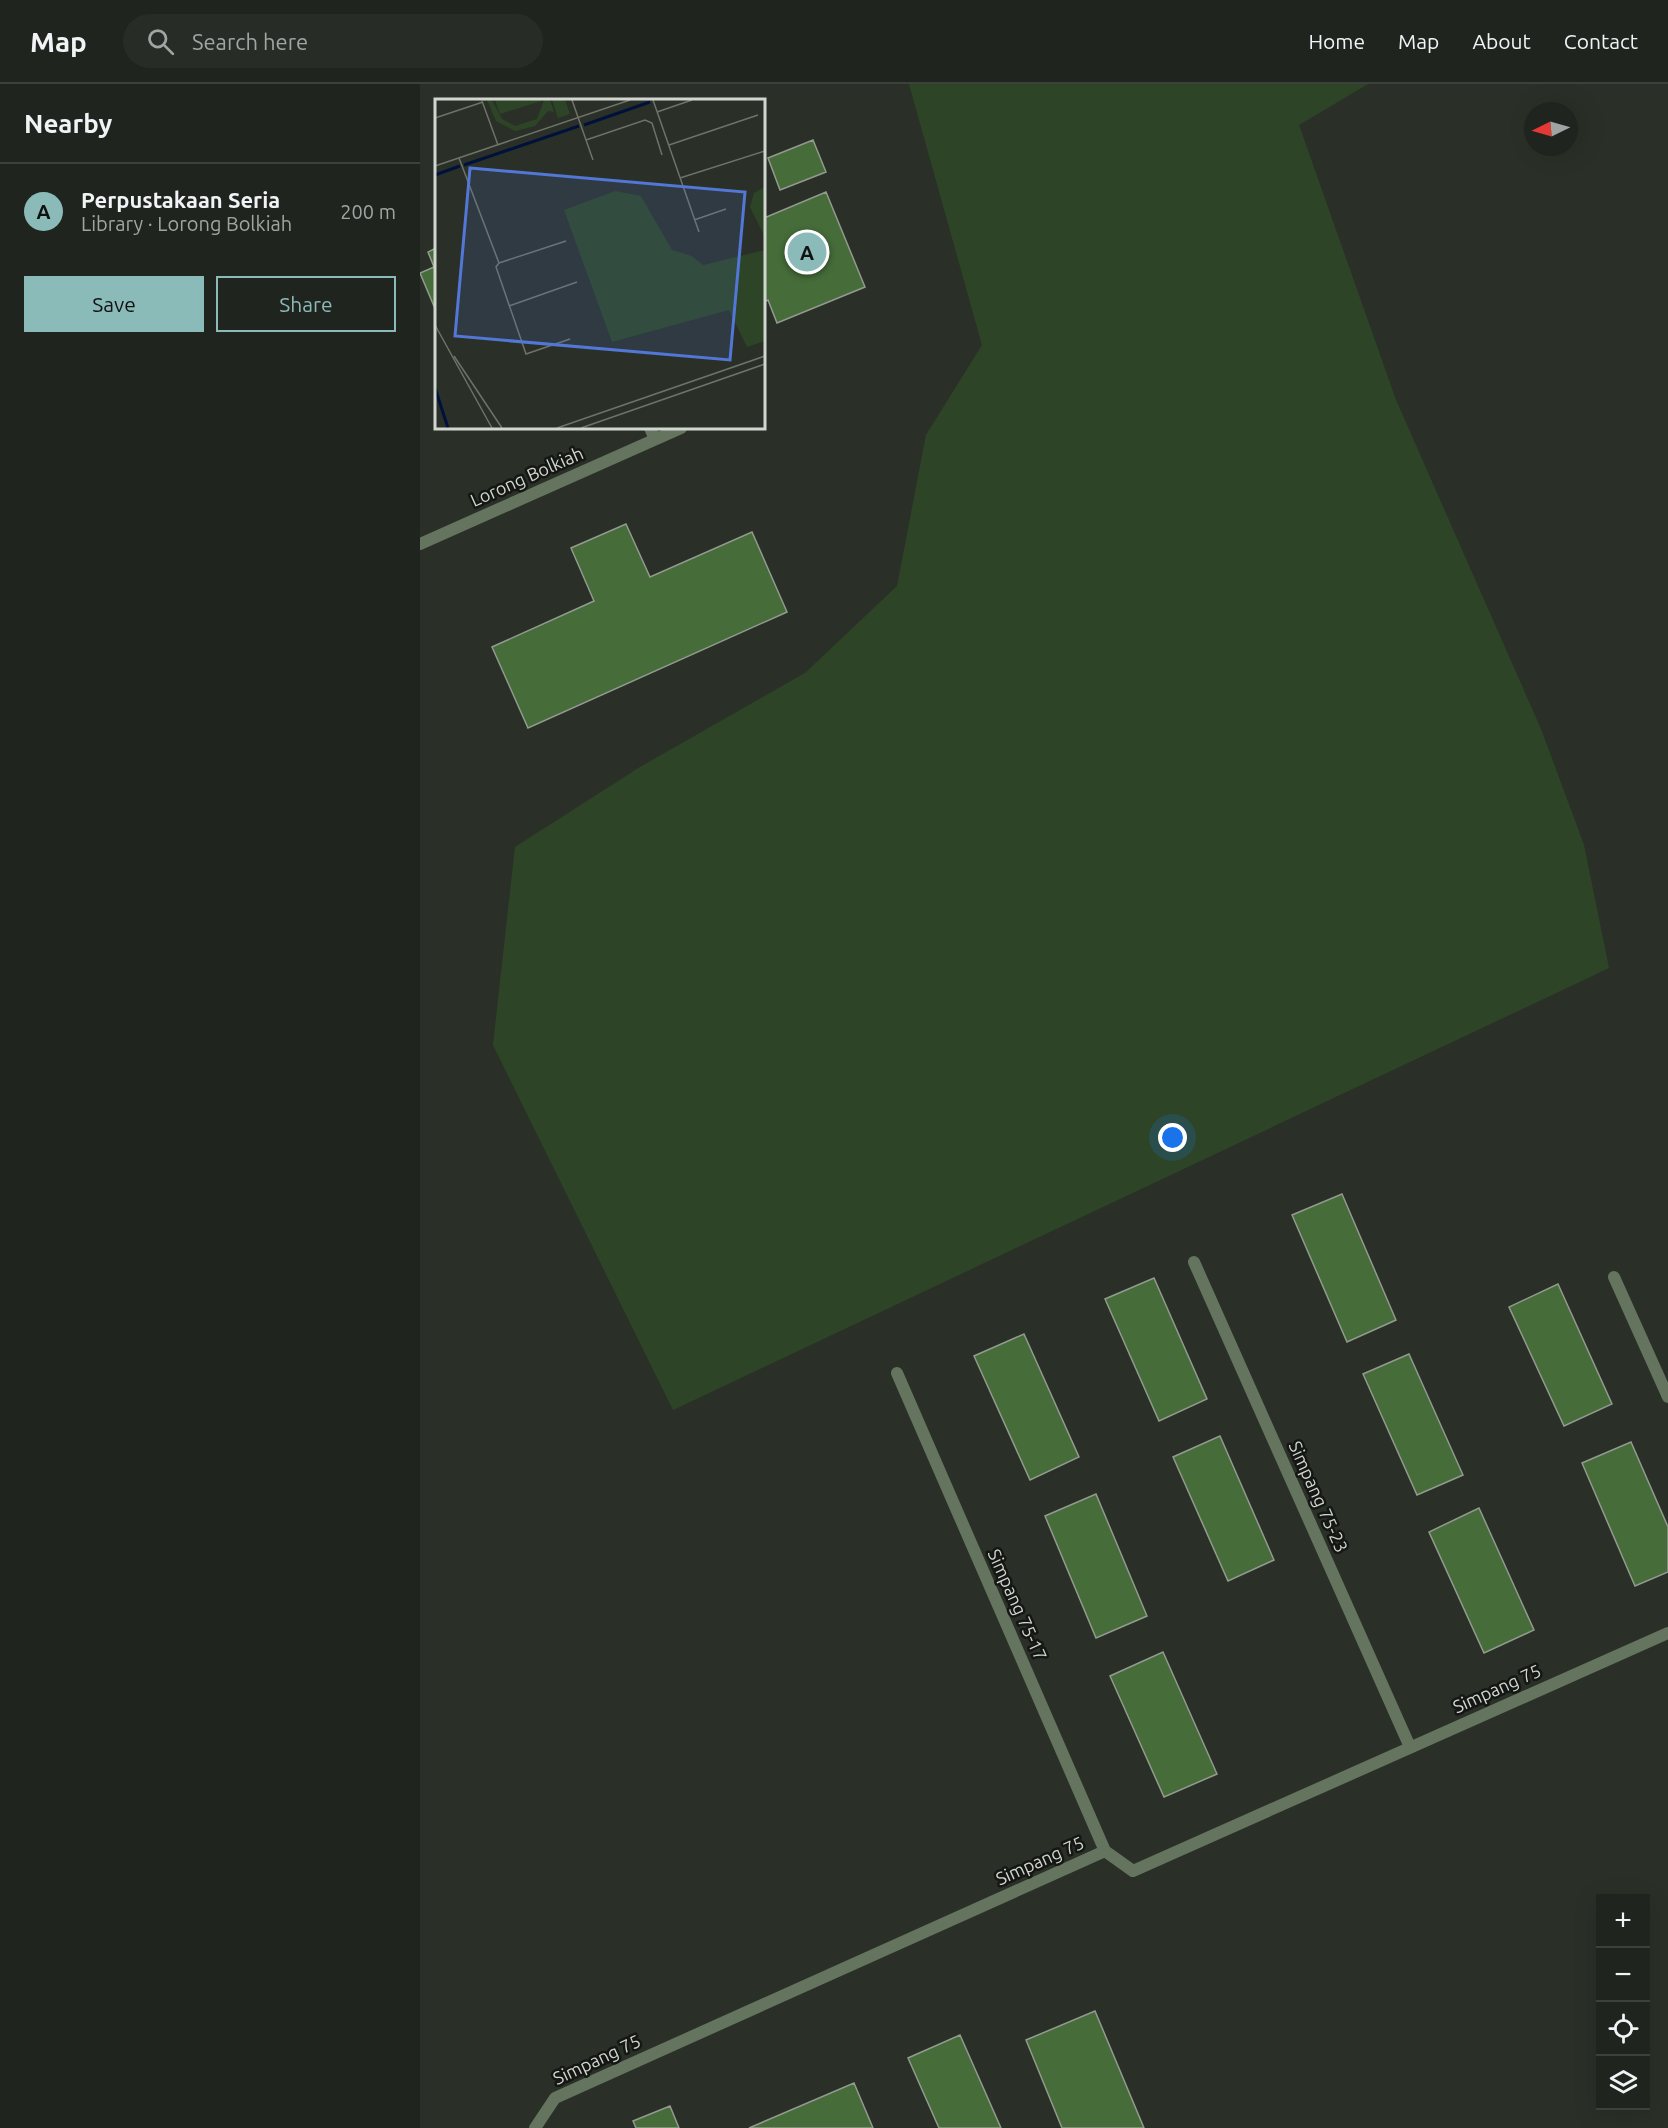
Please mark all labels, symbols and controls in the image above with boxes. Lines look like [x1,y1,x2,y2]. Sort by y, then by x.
search box [123,14,543,68]
icon: search [144,25,177,58]
text: Map [30,26,87,57]
text: Search here [192,29,308,54]
text: Home [1308,29,1365,53]
text: Map [1398,29,1439,53]
text: About [1472,29,1531,53]
text: Contact [1564,29,1638,53]
inset map [435,99,765,429]
north arrow [1524,102,1578,156]
text: Nearby [24,109,112,138]
text: Perpustakaan Seria [81,187,280,212]
text: A [36,200,51,223]
text: 200 m [340,200,396,223]
text: Library · Lorong Bolkiah [81,212,292,235]
pin: A [788,230,826,274]
button: Save [24,276,204,332]
button: Share [216,276,396,332]
street label: Lorong Bolkiah [467,442,586,510]
your location [1158,1123,1187,1152]
street label: Simpang 75-23 [1285,1438,1352,1555]
street label: Simpang 75-17 [984,1546,1051,1663]
street label: Simpang 75 [1450,1660,1544,1716]
street label: Simpang 75 [993,1832,1087,1888]
map controls [1596,1894,1650,2110]
button: + [1596,1894,1650,1948]
button: − [1596,1948,1650,2002]
button: locate [1596,2002,1650,2056]
street label: Simpang 75 [550,2030,643,2088]
button: layers [1596,2056,1650,2110]

